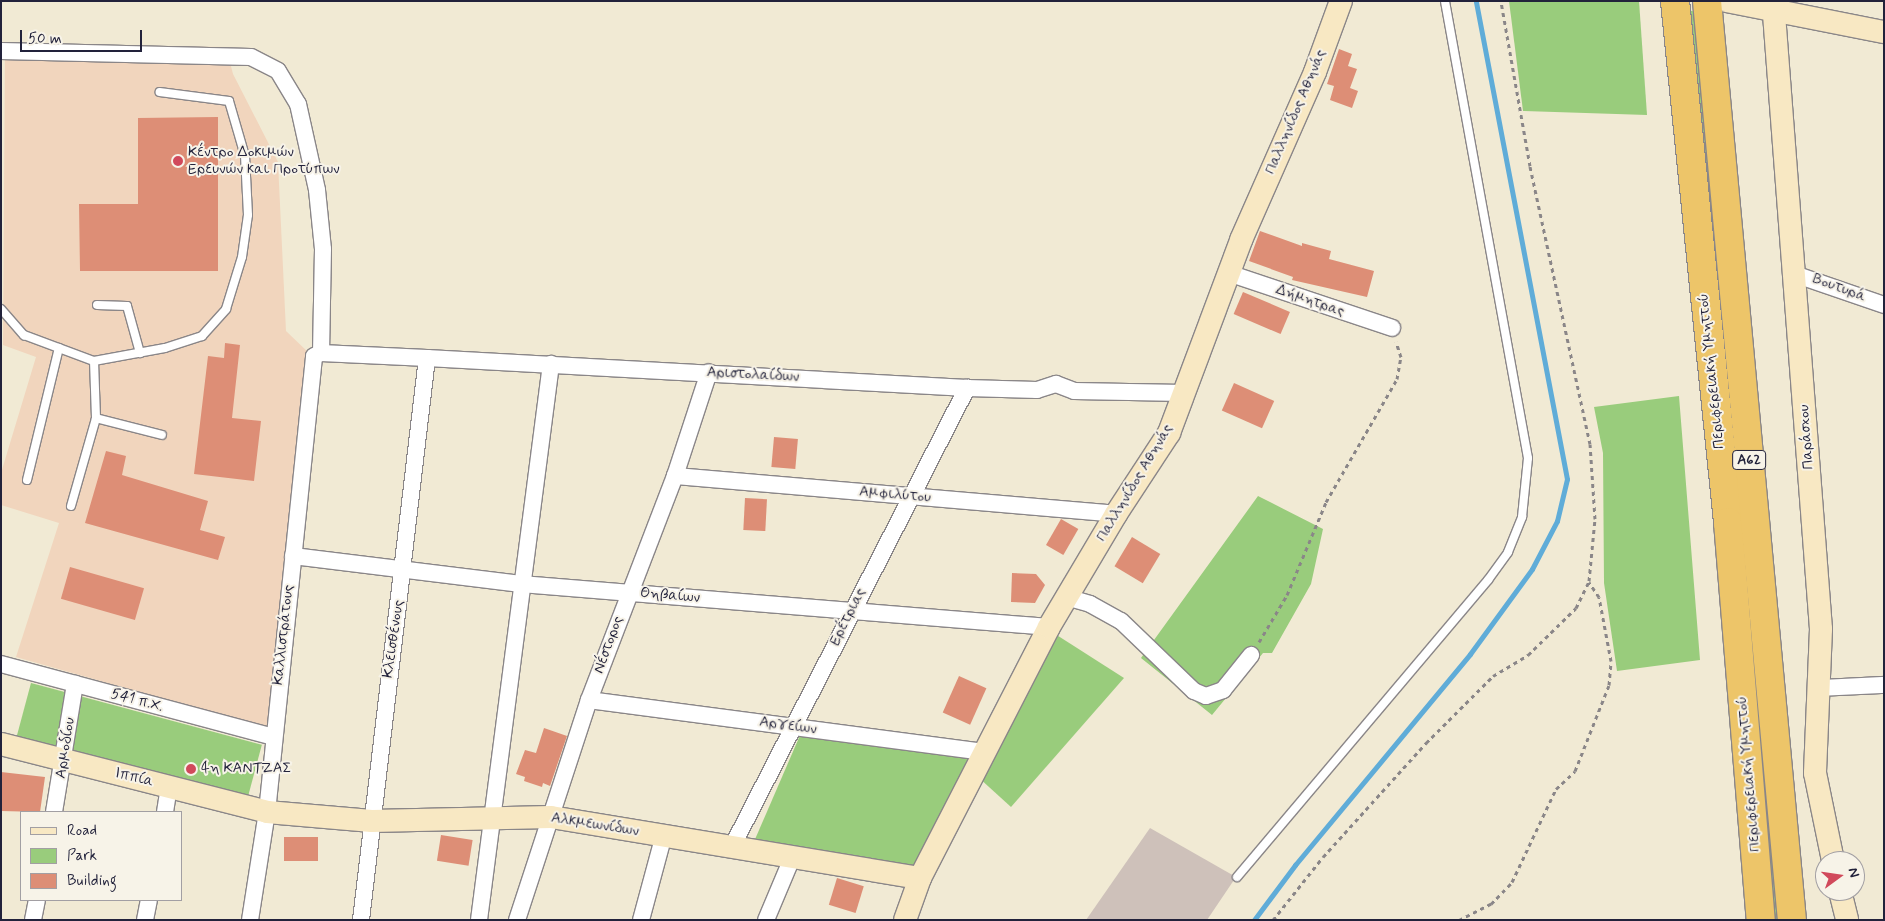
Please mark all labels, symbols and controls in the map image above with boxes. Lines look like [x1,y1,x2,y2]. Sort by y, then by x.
scale bar [22,20,145,52]
text: 50 m [28,29,62,49]
street label: Παλληνίδος Αθηνάς [1262,47,1330,177]
place label: Κέντρο Δοκιμών Ερευνών και Προτύπων [188,143,340,178]
marker: Κέντρο Δοκιμών Ερευνών και Προτύπων [172,155,184,167]
street label: Βουτυρά [1810,270,1868,306]
street label: Δήμητρας [1273,281,1347,321]
street label: Περιφερειακή Υμηττού [1695,292,1729,450]
street label: Αριστολαίδων [706,364,800,386]
street label: Παράσχου [1796,404,1818,470]
street label: Παλληνίδος Αθηνάς [1093,421,1177,545]
road number: Α62 [1732,448,1766,472]
street label: Αμφιλύτου [858,483,932,507]
street label: Καλλιστράτους [270,584,298,686]
street label: Θηβαίων [639,584,701,608]
street label: Ερέτριας [826,585,870,649]
street label: Κλεισθένους [380,599,408,679]
street label: Νέστορος [590,614,628,676]
street label: 541 π.Χ. [109,685,165,717]
street label: Περιφερειακή Υμηττού [1733,695,1765,853]
street label: Αργείων [758,713,818,739]
street label: Αρμοδίου [52,716,80,780]
place label: 4η ΚΑΝΤΖΑΣ [201,760,291,778]
marker: 4η ΚΑΝΤΖΑΣ [185,763,197,775]
street label: Ιππία [113,764,155,792]
street label: Αλκμεωνίδων [550,809,640,841]
legend [20,811,182,901]
text: Road [67,821,97,841]
text: Park [67,846,97,866]
north arrow [1815,851,1865,901]
text: N [1844,866,1863,879]
text: Building [67,871,117,891]

